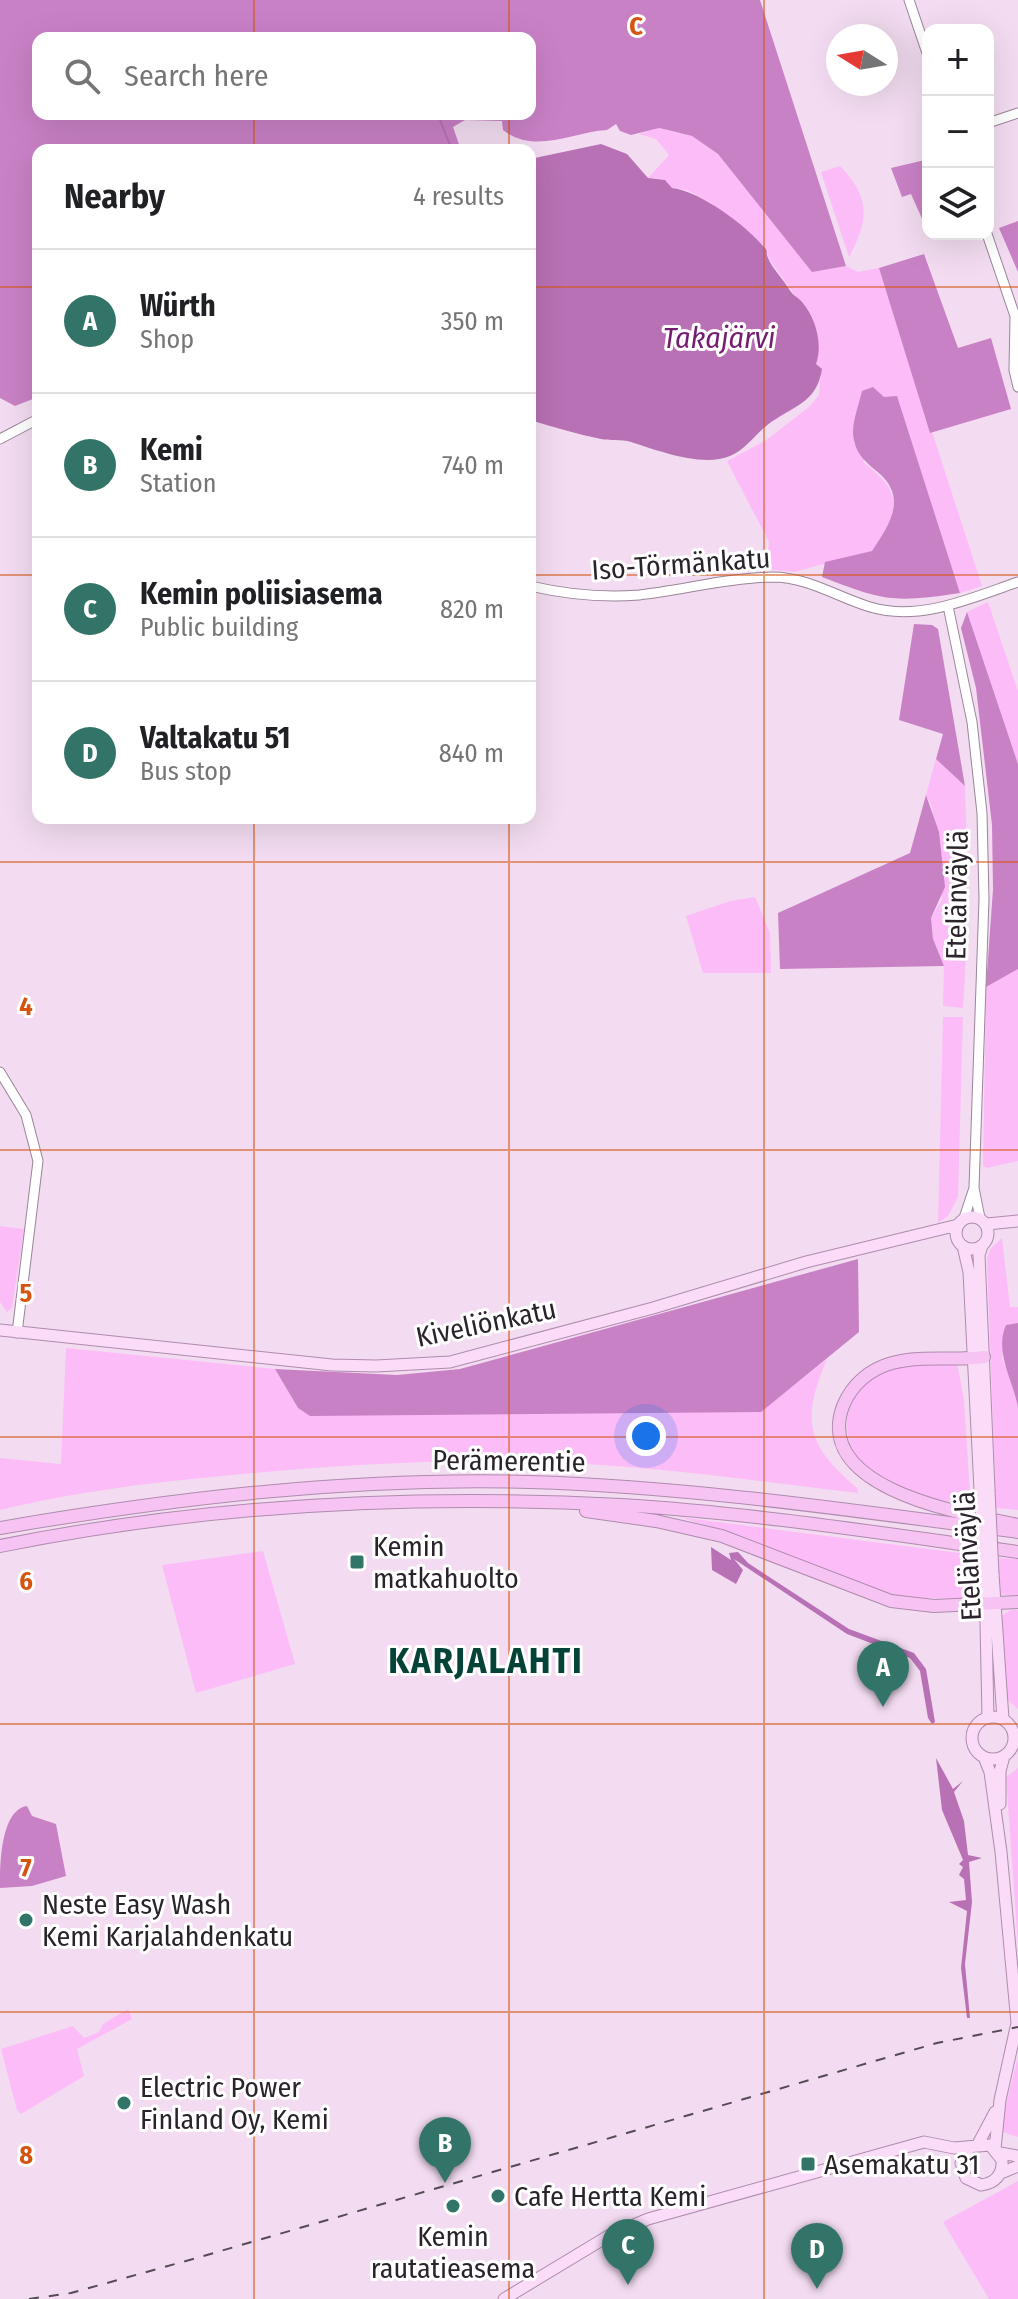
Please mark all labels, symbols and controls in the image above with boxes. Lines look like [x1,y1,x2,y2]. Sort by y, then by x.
text: C [629,11,643,42]
north arrow [826,24,898,96]
map controls [922,24,994,240]
button: + [922,24,994,96]
search box [32,32,536,120]
icon: search [60,54,104,98]
text: Search here [124,58,269,94]
button: − [922,96,994,168]
button: layers [922,168,994,240]
text: Nearby [64,176,165,217]
text: 4 results [413,181,504,212]
text: Würth [140,288,216,324]
text: A [83,306,97,337]
text: 350 m [441,306,504,337]
water label: Takajärvi [663,320,776,356]
text: Shop [140,324,194,355]
text: Kemi [140,432,203,468]
text: B [83,450,97,481]
text: 740 m [442,450,504,481]
text: Station [140,468,216,499]
street label: Iso-Törmänkatu [591,541,771,587]
text: Kemin poliisiasema [140,576,383,612]
text: C [83,594,97,625]
text: 820 m [440,594,504,625]
text: Public building [140,612,298,643]
text: Valtakatu 51 [140,720,290,756]
text: D [82,738,98,769]
text: 840 m [439,738,504,769]
text: Bus stop [140,756,232,787]
street label: Etelänväylä [939,830,975,960]
text: 4 [19,991,33,1022]
text: 5 [20,1278,33,1309]
street label: Kiveliönkatu [413,1292,559,1354]
your location [626,1416,666,1456]
street label: Perämerentie [432,1443,586,1479]
street label: Etelänväylä [948,1490,988,1622]
place label: Kemin matkahuolto [373,1530,519,1595]
marker: Kemin matkahuolto [348,1553,366,1571]
text: 6 [19,1566,33,1597]
district label: KARJALAHTI [388,1639,584,1683]
pin: A [857,1641,909,1707]
text: 7 [20,1853,32,1884]
place label: Neste Easy Wash Kemi Karjalahdenkatu [42,1888,293,1953]
marker: Neste Easy Wash Kemi Karjalahdenkatu [17,1911,35,1929]
place label: Electric Power Finland Oy, Kemi [140,2071,329,2136]
marker: Electric Power Finland Oy, Kemi [115,2094,133,2112]
pin: B [419,2117,471,2183]
text: 8 [19,2140,33,2171]
place label: Asemakatu 31 [824,2148,979,2181]
marker: Asemakatu 31 [799,2155,817,2173]
place label: Cafe Hertta Kemi [514,2180,706,2213]
marker: Cafe Hertta Kemi [489,2187,507,2205]
marker: Kemin rautatieasema [444,2197,462,2215]
pin: C [602,2219,654,2285]
place label: Kemin rautatieasema [371,2220,535,2285]
pin: D [791,2223,843,2289]

